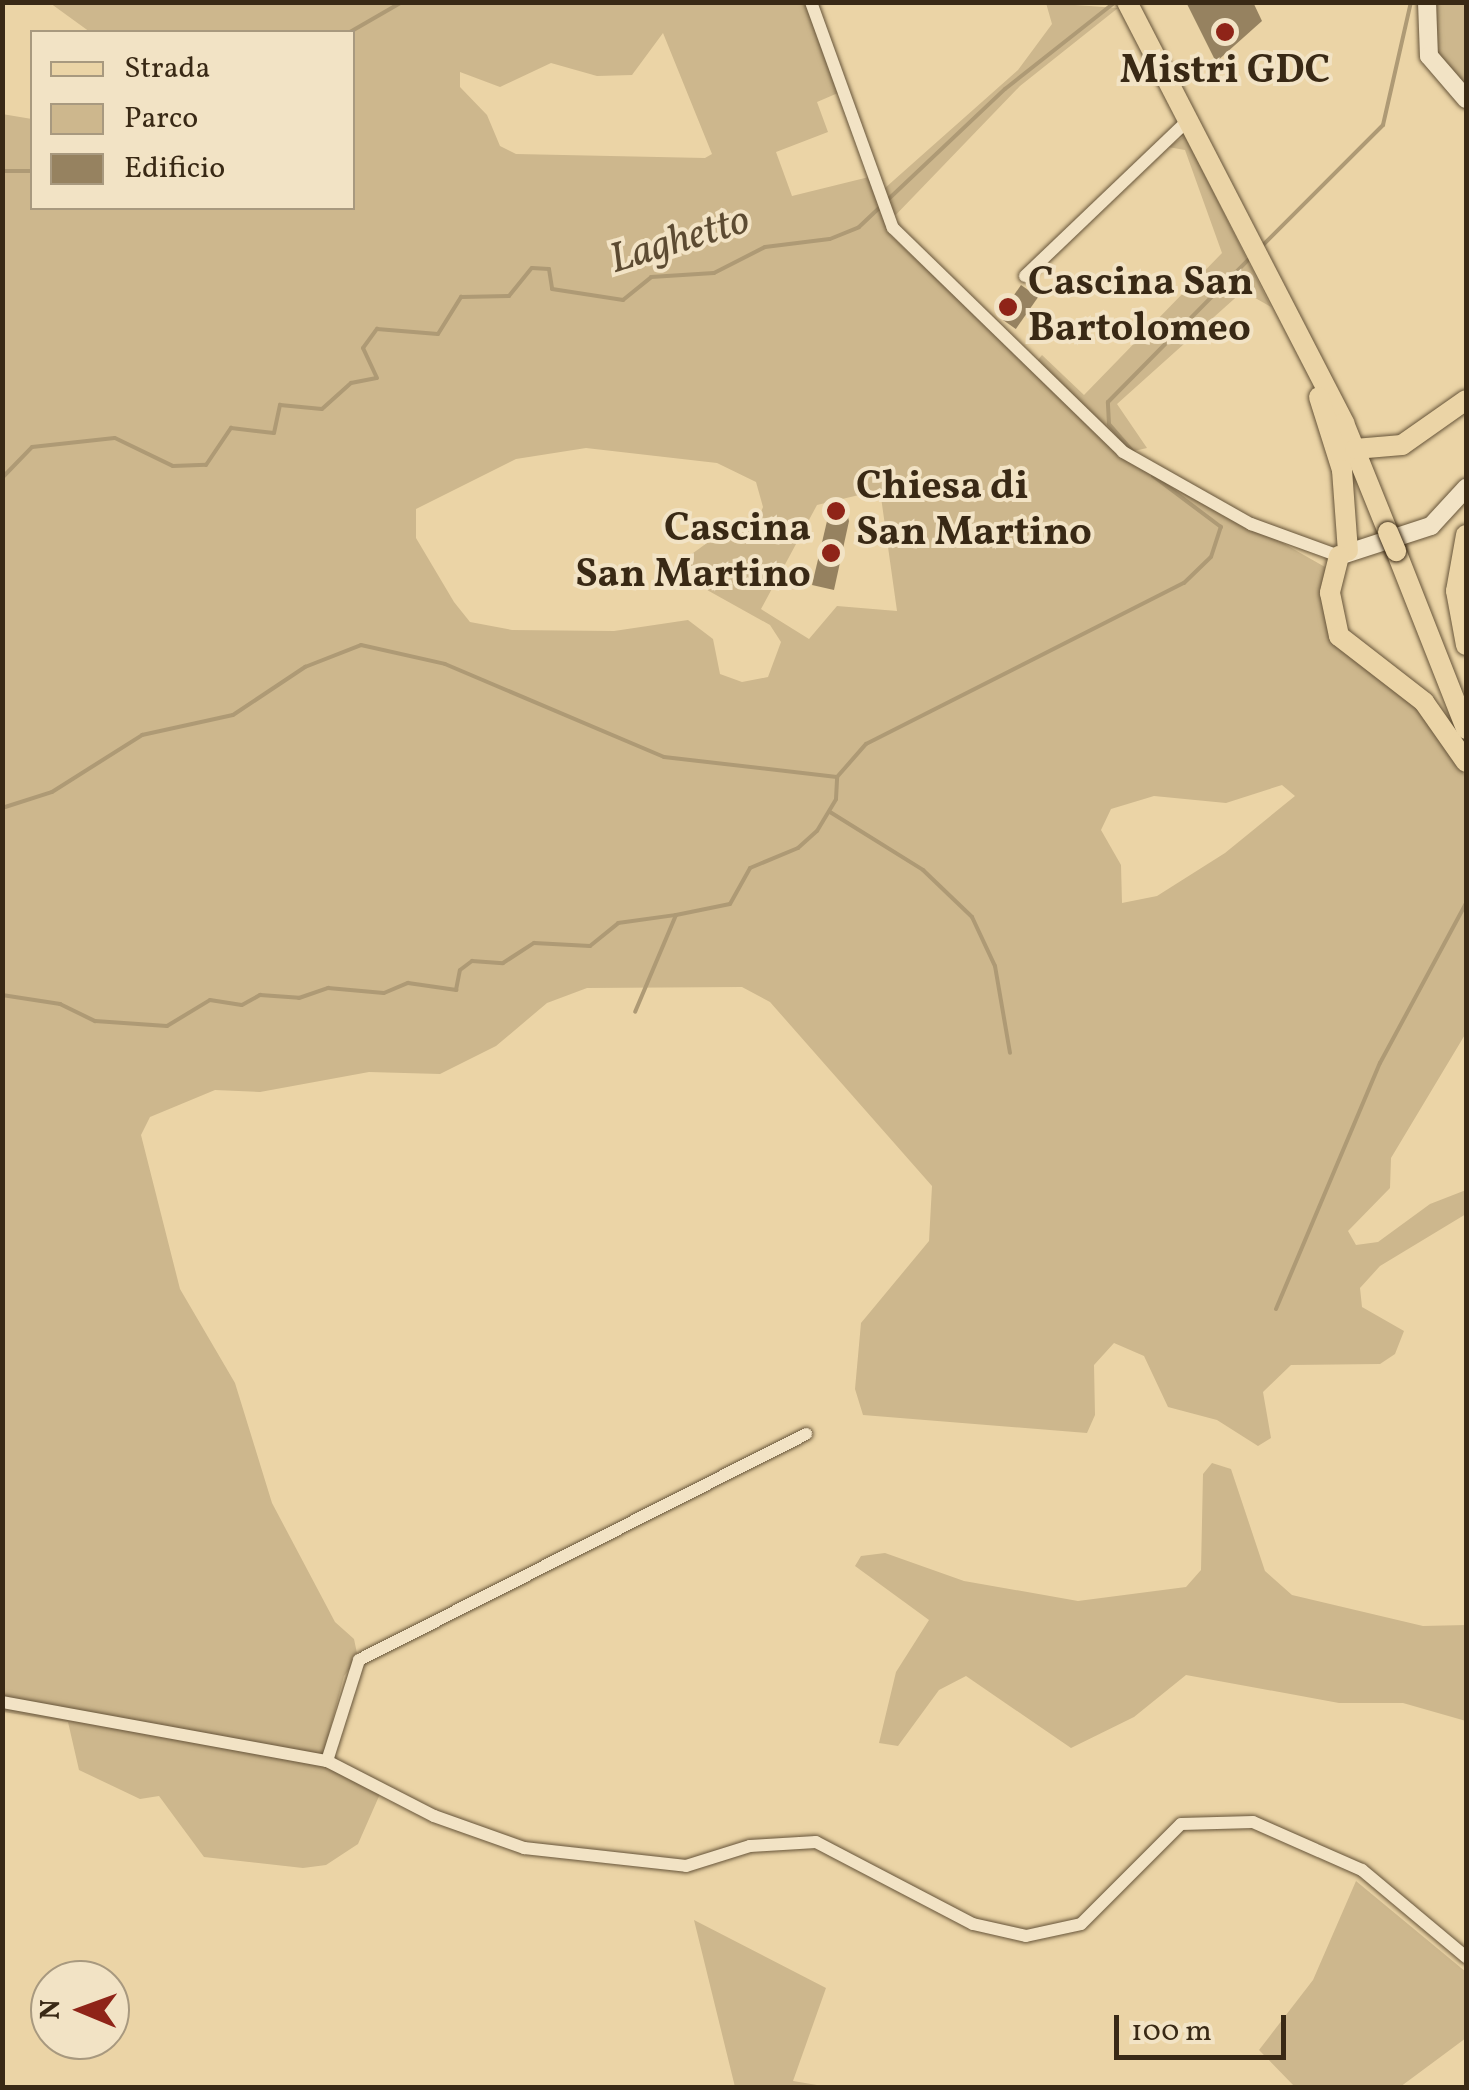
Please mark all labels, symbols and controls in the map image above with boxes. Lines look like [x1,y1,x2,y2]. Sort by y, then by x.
marker: Mistri GDC [1214,21,1236,43]
legend [30,30,355,210]
text: Strada [124,48,210,90]
place label: Mistri GDC [1120,48,1330,96]
text: Parco [124,98,198,140]
text: Edificio [124,148,225,190]
water label: Laghetto [604,197,756,287]
place label: Cascina San Bartolomeo [1028,260,1254,354]
marker: Cascina San Bartolomeo [997,296,1019,318]
place label: Chiesa di San Martino [856,464,1092,558]
marker: Chiesa di San Martino [825,500,847,522]
place label: Cascina San Martino [575,506,811,600]
marker: Cascina San Martino [820,542,842,564]
north arrow [30,1960,130,2060]
scale bar [1119,1995,1292,2057]
text: N [32,1999,71,2020]
text: 100 m [1131,2011,1212,2053]

